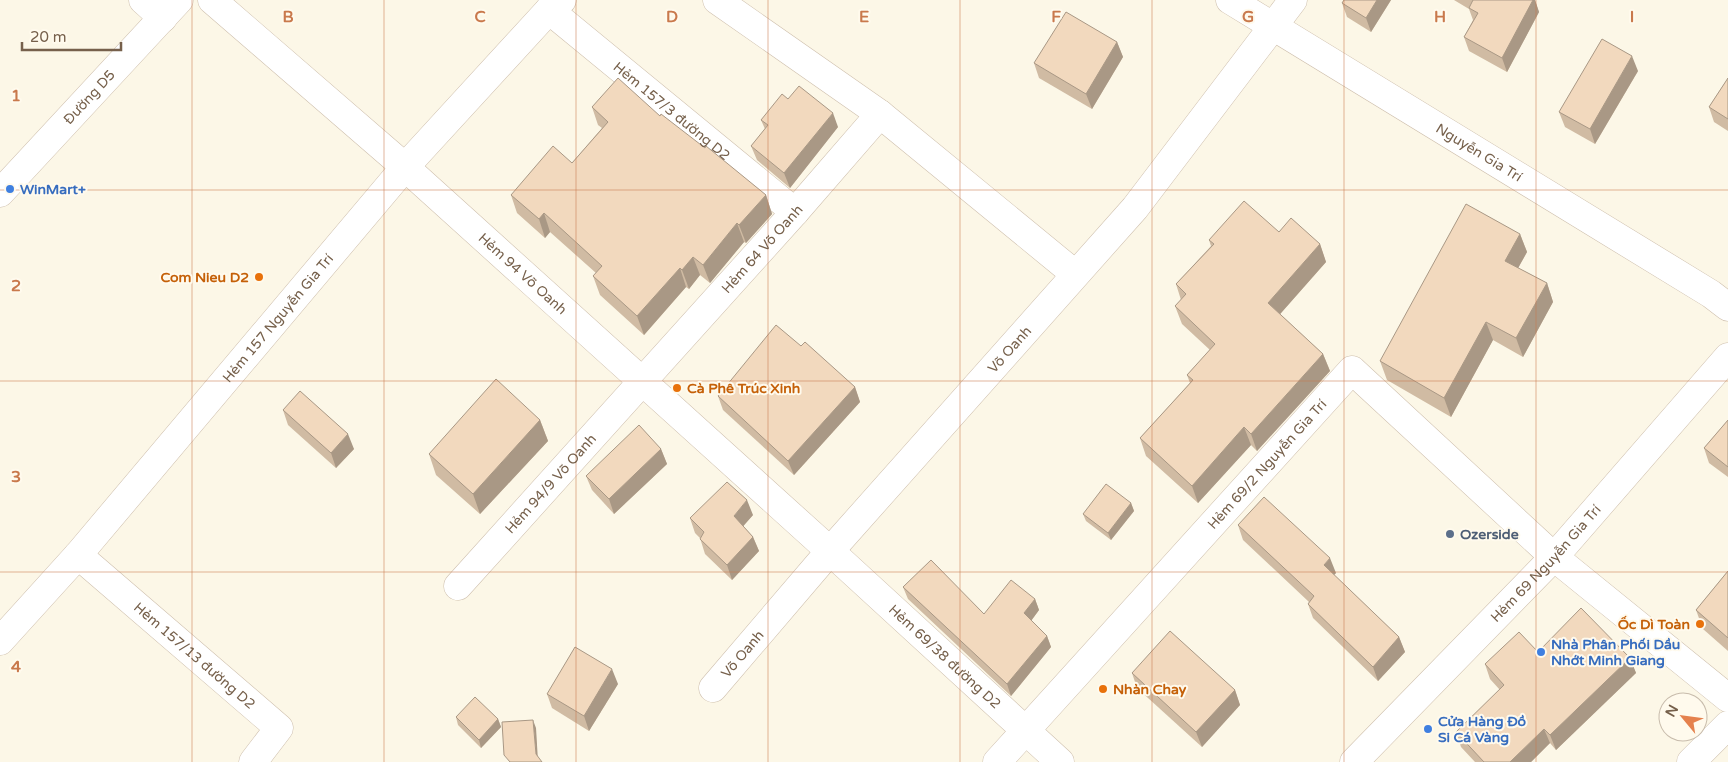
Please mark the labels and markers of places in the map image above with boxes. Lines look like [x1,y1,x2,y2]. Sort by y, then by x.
place label: WinMart+ [20,181,86,198]
marker: WinMart+ [4,183,16,195]
place label: Com Nieu D2 [161,269,249,286]
marker: Com Nieu D2 [253,271,265,283]
place label: Cà Phê Trúc Xinh [687,380,800,397]
marker: Cà Phê Trúc Xinh [671,382,683,394]
place label: Ozerside [1460,526,1519,543]
marker: Ozerside [1444,528,1456,540]
place label: Ốc Dì Toàn [1618,615,1690,633]
marker: Ốc Dì Toàn [1694,618,1706,630]
place label: Nhà Phân Phối Dầu Nhớt Minh Giang [1551,636,1680,669]
marker: Nhà Phân Phối Dầu Nhớt Minh Giang [1535,646,1547,658]
place label: Nhàn Chay [1113,681,1187,698]
marker: Nhàn Chay [1097,683,1109,695]
place label: Cửa Hàng Đồ Si Cá Vàng [1438,713,1527,746]
marker: Cửa Hàng Đồ Si Cá Vàng [1422,723,1434,735]

